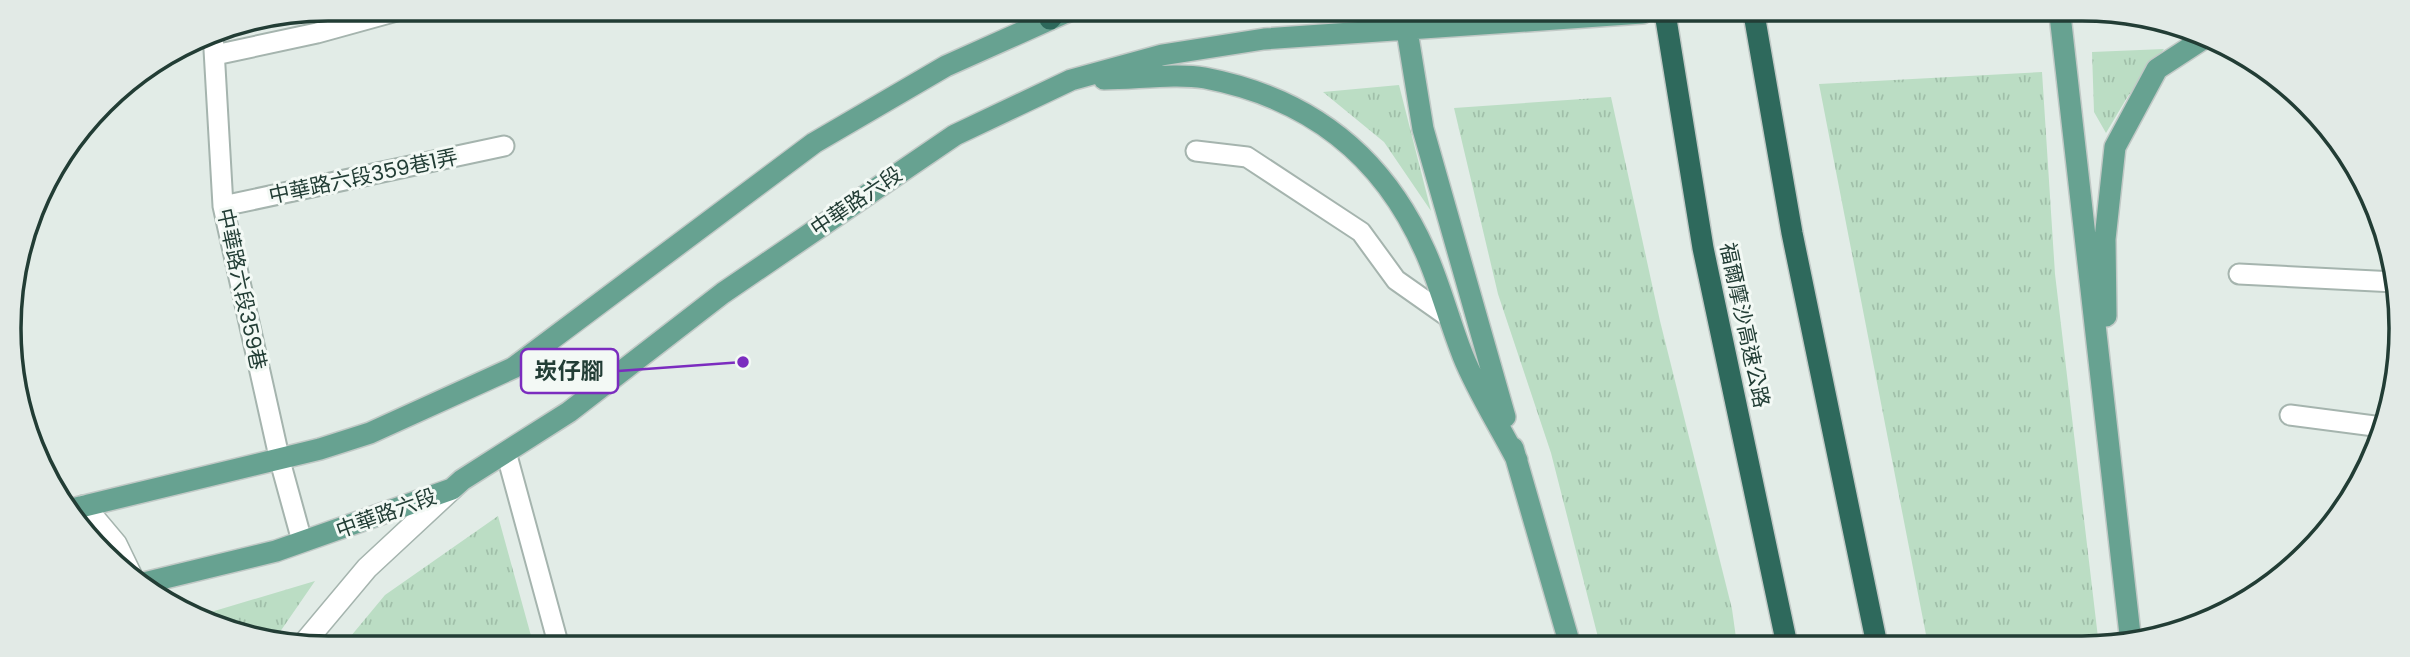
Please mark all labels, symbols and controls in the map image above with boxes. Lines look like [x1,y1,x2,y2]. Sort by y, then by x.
street label: 中華路六段359巷1弄 [266,142,460,210]
street label: 中華路六段 [804,160,908,242]
street label: 中華路六段359巷 [211,205,273,373]
street label: 福爾摩沙高速公路 [1713,240,1777,410]
callout: 崁仔腳 [521,349,618,393]
text: 崁仔腳 [535,355,604,387]
street label: 中華路六段 [332,481,440,545]

